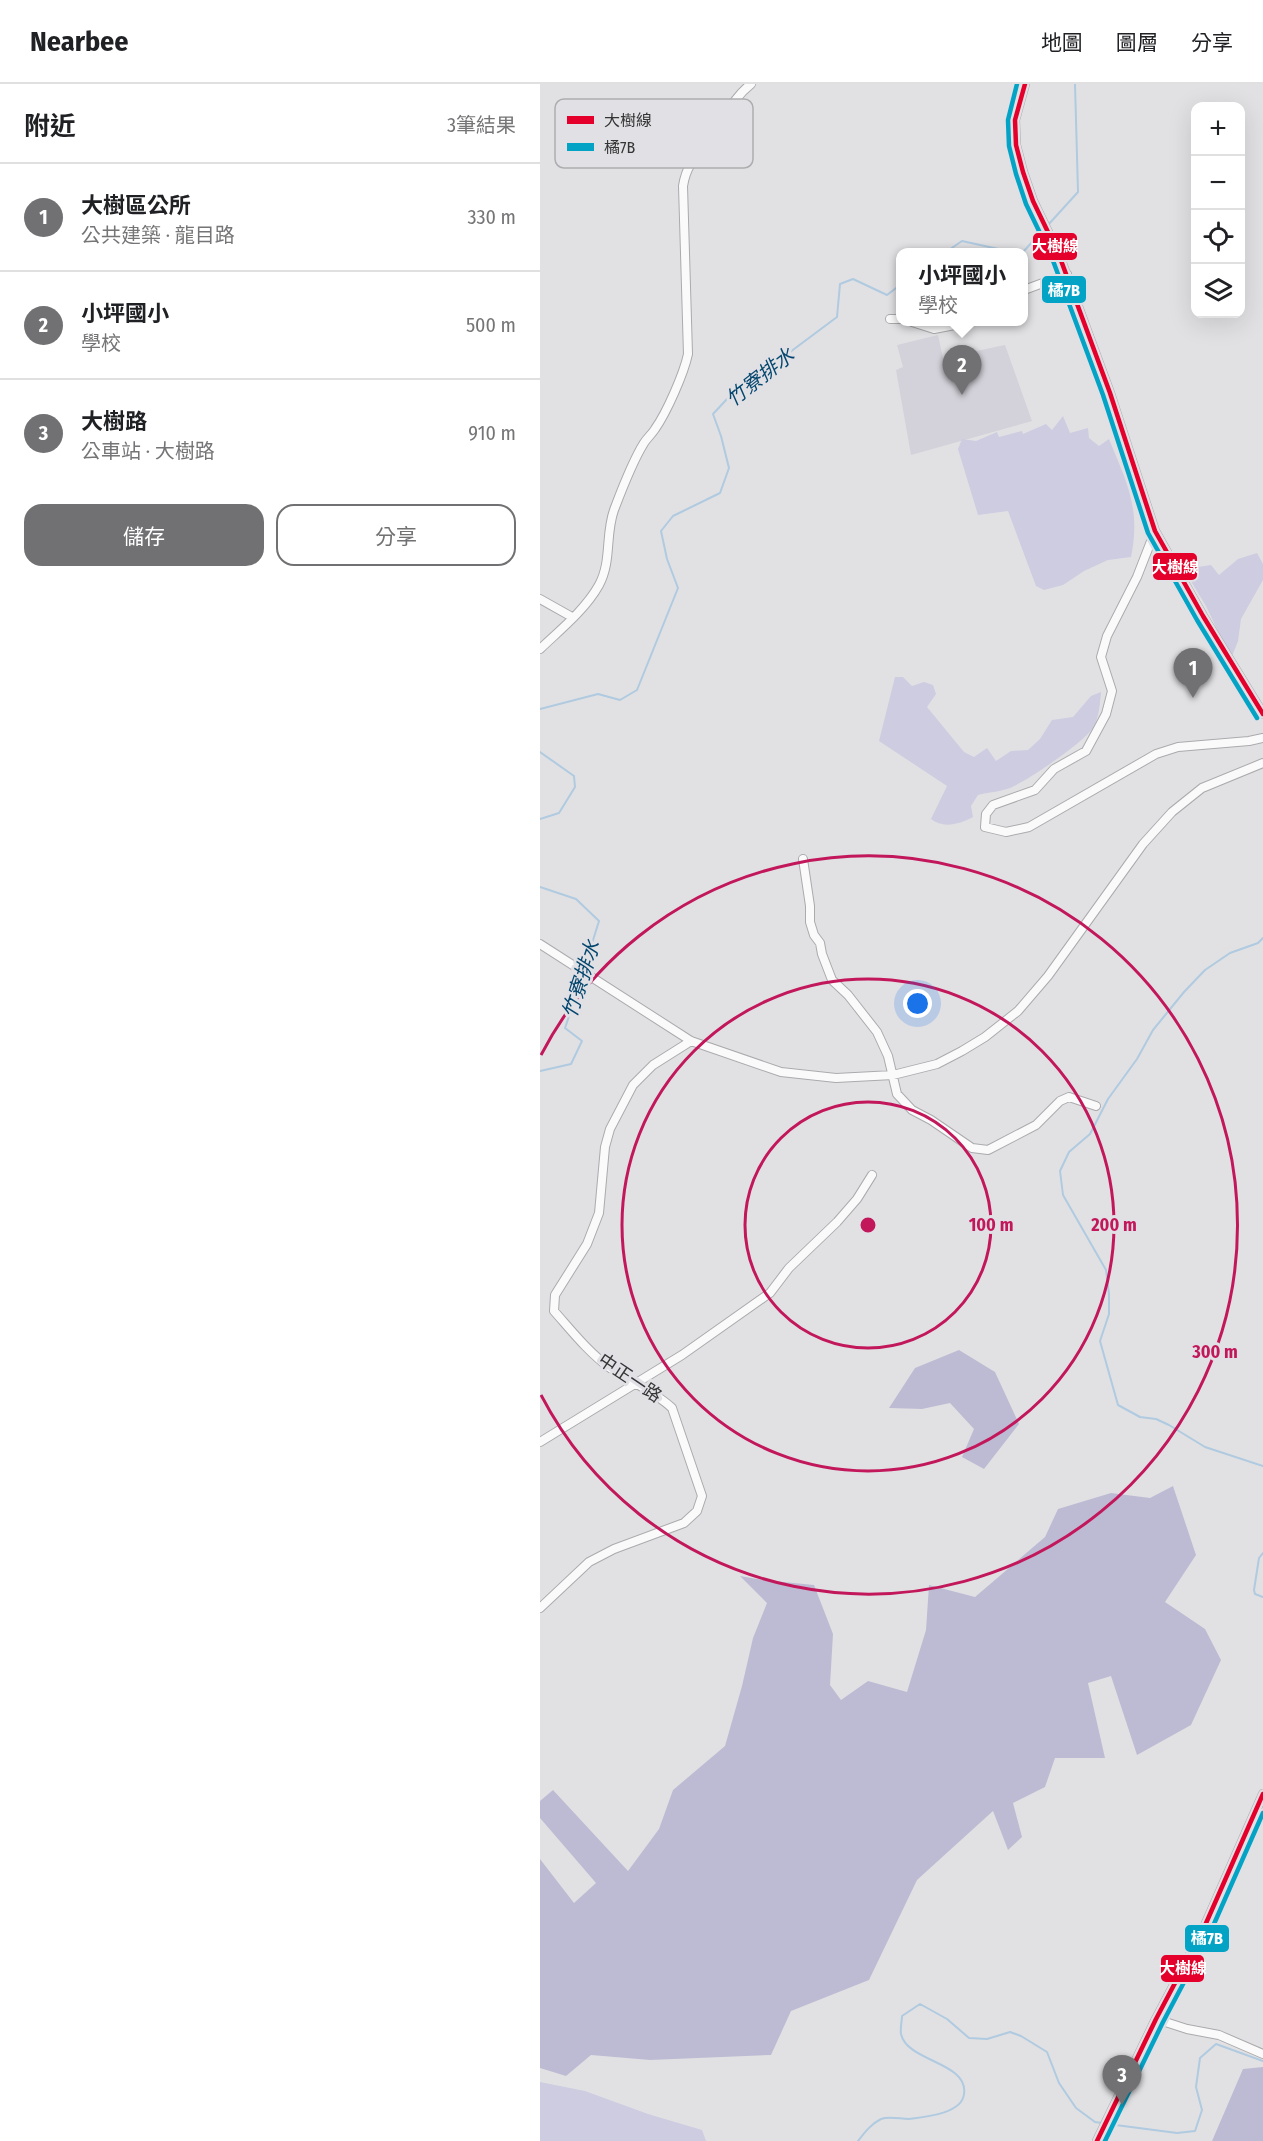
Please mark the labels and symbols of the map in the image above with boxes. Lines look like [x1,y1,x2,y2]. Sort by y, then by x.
legend [555,99,753,168]
text: 大樹線 [604,111,652,130]
text: 橘7B [604,138,635,157]
line badge: 大樹線 [1032,232,1078,261]
text: 大樹線 [1031,237,1079,256]
line badge: 橘7B [1041,275,1087,304]
text: 橘7B [1047,281,1080,300]
water label: 竹寮排水 [721,342,800,411]
pin: 2 [942,346,982,395]
line badge: 大樹線 [1152,552,1198,581]
text: 大樹線 [1151,558,1199,577]
pin: 1 [1174,648,1212,698]
water label: 竹寮排水 [557,936,605,1021]
your location [903,989,932,1018]
text: 100 m [969,1214,1013,1236]
text: 200 m [1090,1214,1137,1236]
centre of rings [858,1215,878,1235]
text: 300 m [1191,1341,1238,1363]
street label: 中正一路 [594,1349,666,1407]
line badge: 橘7B [1184,1924,1230,1953]
text: 橘7B [1190,1929,1223,1948]
line badge: 大樹線 [1160,1954,1205,1983]
text: 大樹線 [1159,1959,1207,1978]
pin: 3 [1102,2056,1142,2105]

